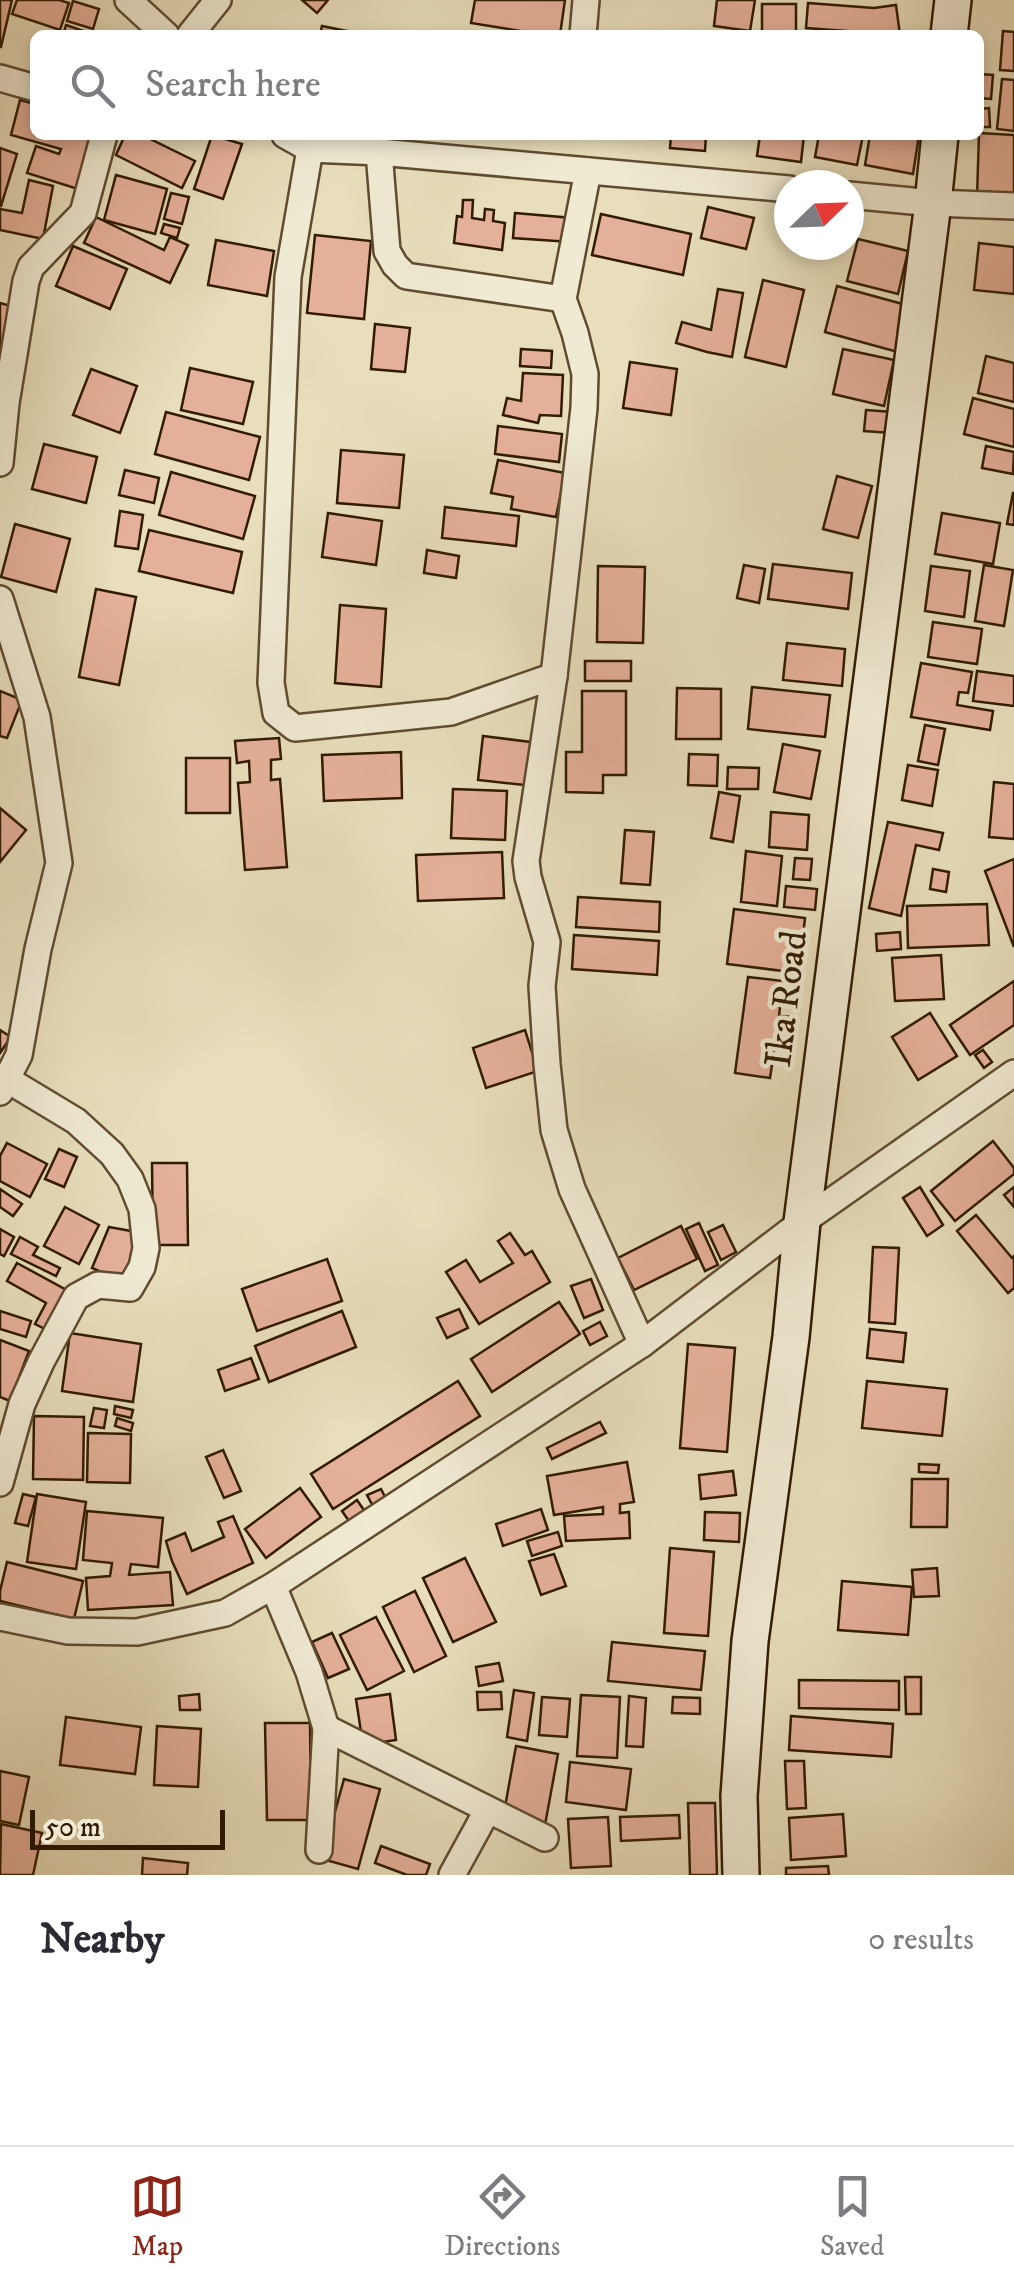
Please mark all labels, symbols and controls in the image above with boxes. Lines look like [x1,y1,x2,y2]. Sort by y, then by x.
search box [30,30,984,140]
icon: search [65,58,120,113]
text: Search here [145,61,321,109]
north arrow [774,170,864,260]
street label: Ika Road [755,928,819,1070]
scale bar [30,1805,225,1850]
text: 50 m [45,1810,101,1845]
text: Nearby [40,1914,164,1966]
text: 0 results [868,1920,974,1960]
tab: Map [130,2169,185,2264]
tab: Directions [444,2169,560,2264]
tab: Saved [820,2169,884,2264]

